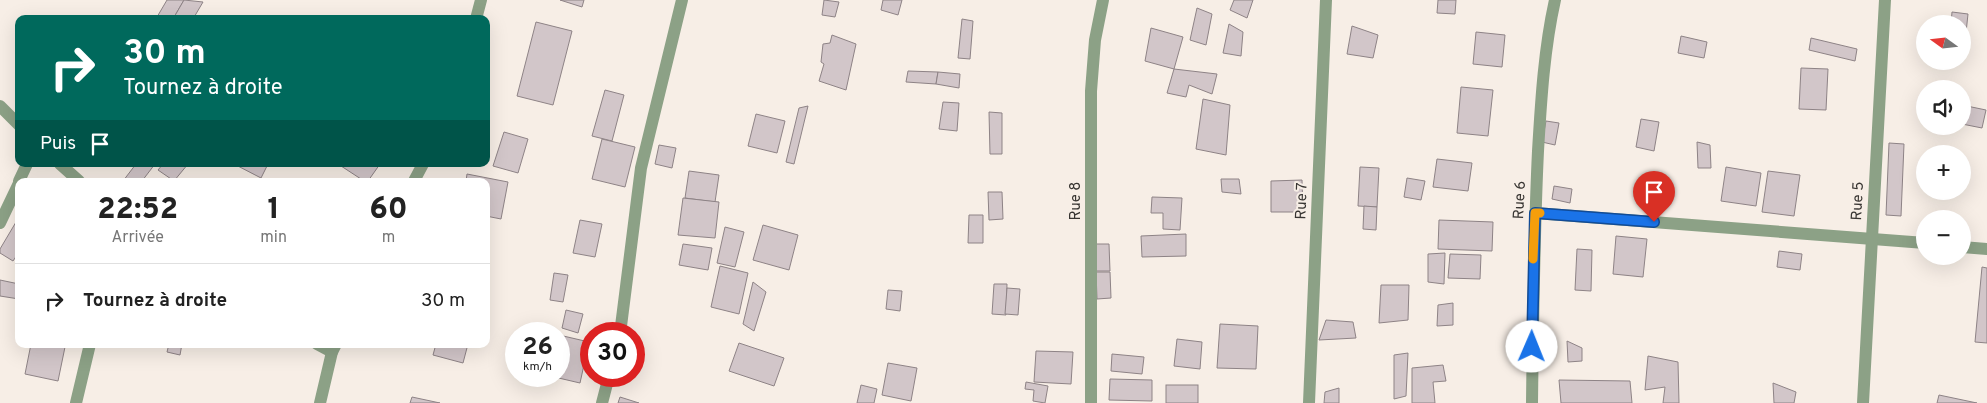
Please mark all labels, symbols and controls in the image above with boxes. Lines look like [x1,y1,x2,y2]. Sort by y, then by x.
north arrow [1916,15,1971,70]
map controls [1916,15,1971,265]
text: 30 m [123,32,206,76]
icon: right [40,35,105,100]
text: Tournez à droite [123,75,283,102]
button: sound [1916,80,1971,135]
icon: arrive [86,130,114,158]
text: Puis [40,132,76,156]
button: + [1916,145,1971,200]
pin [1633,171,1675,222]
icon: arrive [1640,178,1668,206]
street label: Rue 6 [1510,180,1531,220]
street label: Rue 5 [1848,181,1869,221]
street label: Rue 8 [1067,182,1086,220]
street label: Rue 7 [1292,182,1313,220]
text: 22:52 [97,192,178,229]
text: 1 [267,192,280,229]
text: 60 [369,192,408,229]
button: − [1916,210,1971,265]
text: Arrivée [111,228,164,248]
text: min [260,228,287,248]
text: m [382,228,395,248]
icon: right [40,287,68,315]
text: Tournez à droite [83,289,227,313]
text: 30 m [421,289,465,313]
position arrow [1505,320,1557,372]
speed limit sign: 30 [580,322,645,387]
text: 26 [522,332,553,364]
text: km/h [523,359,552,375]

